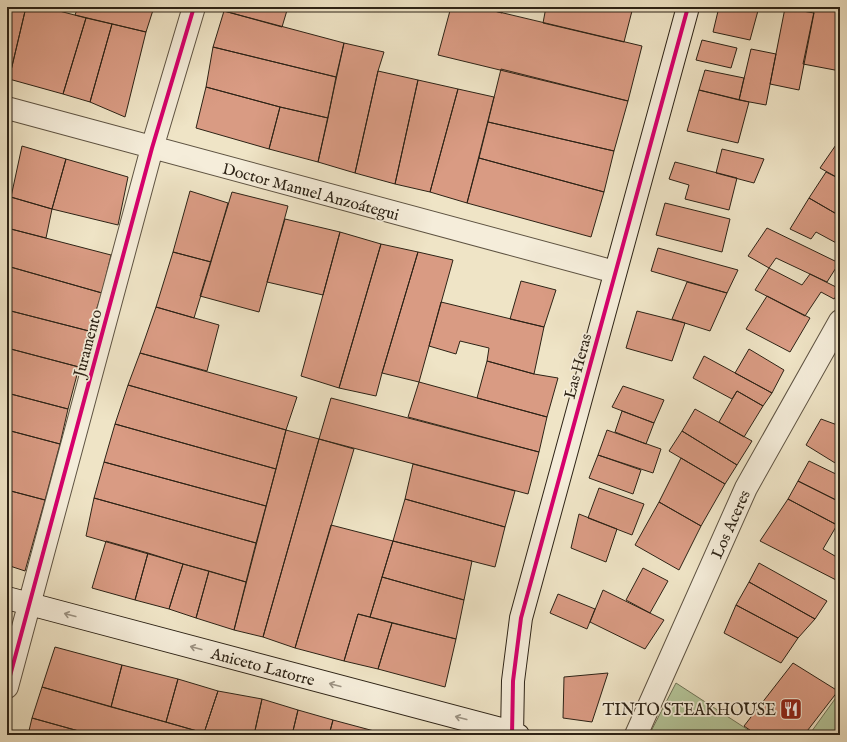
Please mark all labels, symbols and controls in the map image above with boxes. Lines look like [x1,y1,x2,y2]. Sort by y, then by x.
street label: Doctor Manuel Anzoátegui [220,160,401,226]
street label: Juramento [70,307,108,382]
street label: Las Heras [561,331,597,401]
street label: Los Aceres [708,487,756,562]
one-way arrow [64,611,77,618]
one-way arrow [190,644,203,651]
street label: Aniceto Latorre [207,644,317,691]
one-way arrow [329,681,342,688]
restaurant icon: TINTO STEAKHOUSE [778,696,804,722]
place label: TINTO STEAKHOUSE [603,701,776,721]
one-way arrow [455,714,468,722]

